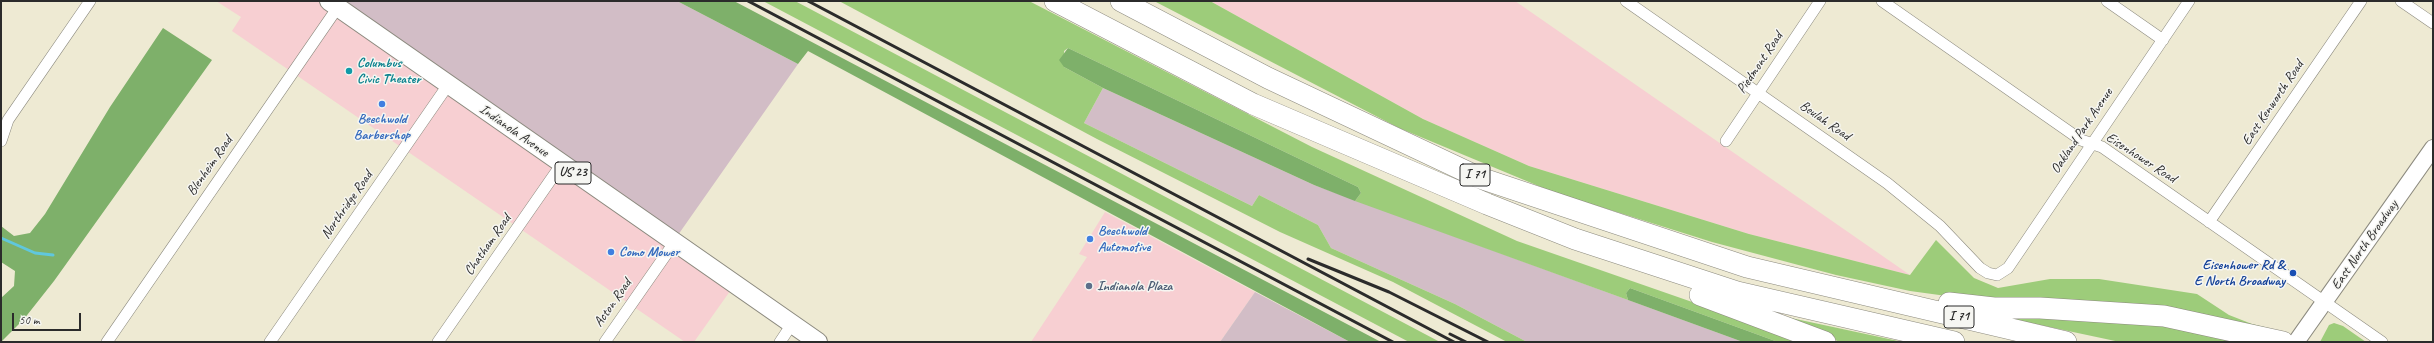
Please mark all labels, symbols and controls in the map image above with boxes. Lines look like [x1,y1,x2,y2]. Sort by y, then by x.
street label: Piedmont Road [1733,29,1787,97]
place label: Columbus Civic Theater [357,55,420,88]
street label: East Kenworth Road [2238,57,2308,149]
marker: Columbus Civic Theater [344,66,354,76]
street label: Oakland Park Avenue [2047,85,2117,177]
street label: Beulah Road [1796,97,1854,145]
marker: Beechwold Barbershop [377,99,387,109]
street label: Indianola Avenue [476,101,552,161]
place label: Beechwold Barbershop [354,111,410,144]
street label: Eisenhower Road [2103,129,2179,187]
street label: Blenheim Road [183,133,237,199]
road number: US 23 [555,162,591,184]
road number: I 71 [1460,164,1490,186]
street label: Northridge Road [318,168,376,242]
street label: East North Broadway [2328,197,2402,293]
street label: Chatham Road [461,211,515,279]
place label: Beechwold Automotive [1098,223,1150,256]
marker: Beechwold Automotive [1085,234,1095,244]
place label: Como Mower [619,244,679,260]
marker: Como Mower [606,247,616,257]
place label: Eisenhower Rd & E North Broadway [2194,257,2285,290]
marker: Eisenhower Rd & E North Broadway [2288,268,2298,278]
street label: Acton Road [590,276,636,330]
place label: Indianola Plaza [1097,278,1172,294]
marker: Indianola Plaza [1084,281,1094,291]
scale bar [14,305,83,331]
road number: I 71 [1944,306,1974,328]
text: 50 m [19,312,39,328]

